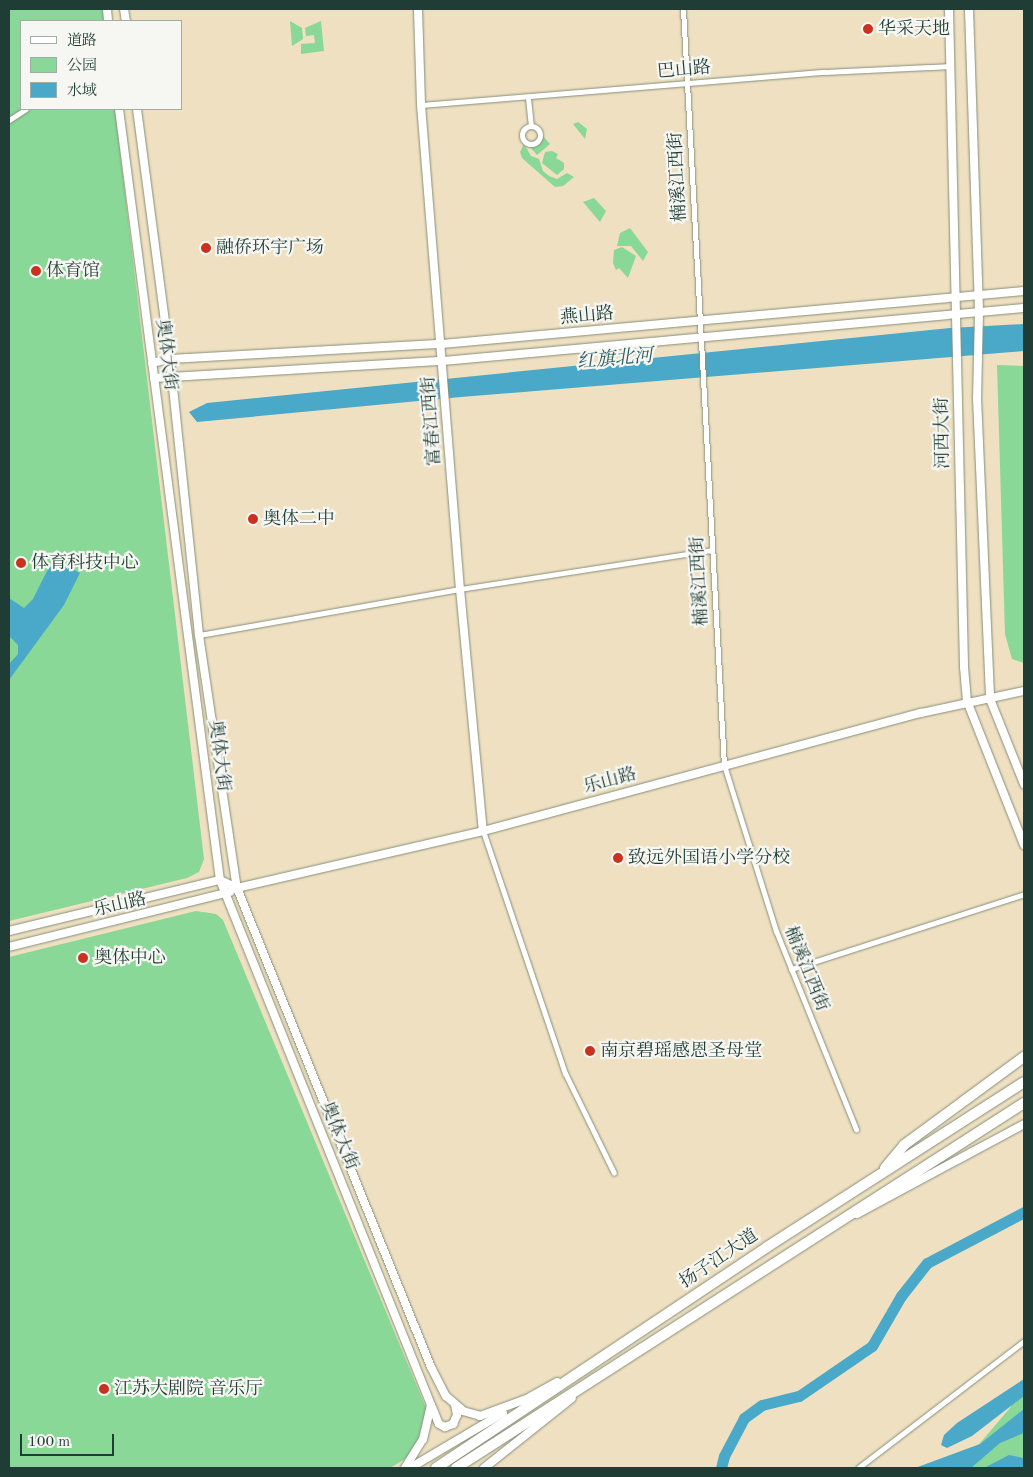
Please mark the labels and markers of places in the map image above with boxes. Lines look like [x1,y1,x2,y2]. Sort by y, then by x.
place label: 华采天地 [878,18,950,40]
marker: 华采天地 [862,23,874,35]
place label: 融侨环宇广场 [216,237,324,259]
marker: 融侨环宇广场 [200,242,212,254]
place label: 体育馆 [46,260,100,282]
marker: 体育馆 [30,265,42,277]
place label: 奥体二中 [263,508,335,530]
marker: 奥体二中 [247,513,259,525]
place label: 体育科技中心 [31,552,139,574]
marker: 体育科技中心 [15,557,27,569]
place label: 致远外国语小学分校 [628,847,790,869]
marker: 致远外国语小学分校 [612,852,624,864]
place label: 奥体中心 [94,947,166,969]
marker: 奥体中心 [76,951,90,965]
place label: 南京碧瑶感恩圣母堂 [600,1040,762,1062]
marker: 南京碧瑶感恩圣母堂 [584,1045,596,1057]
place label: 江苏大剧院 音乐厅 [114,1378,263,1400]
marker: 江苏大剧院 音乐厅 [98,1383,110,1395]

